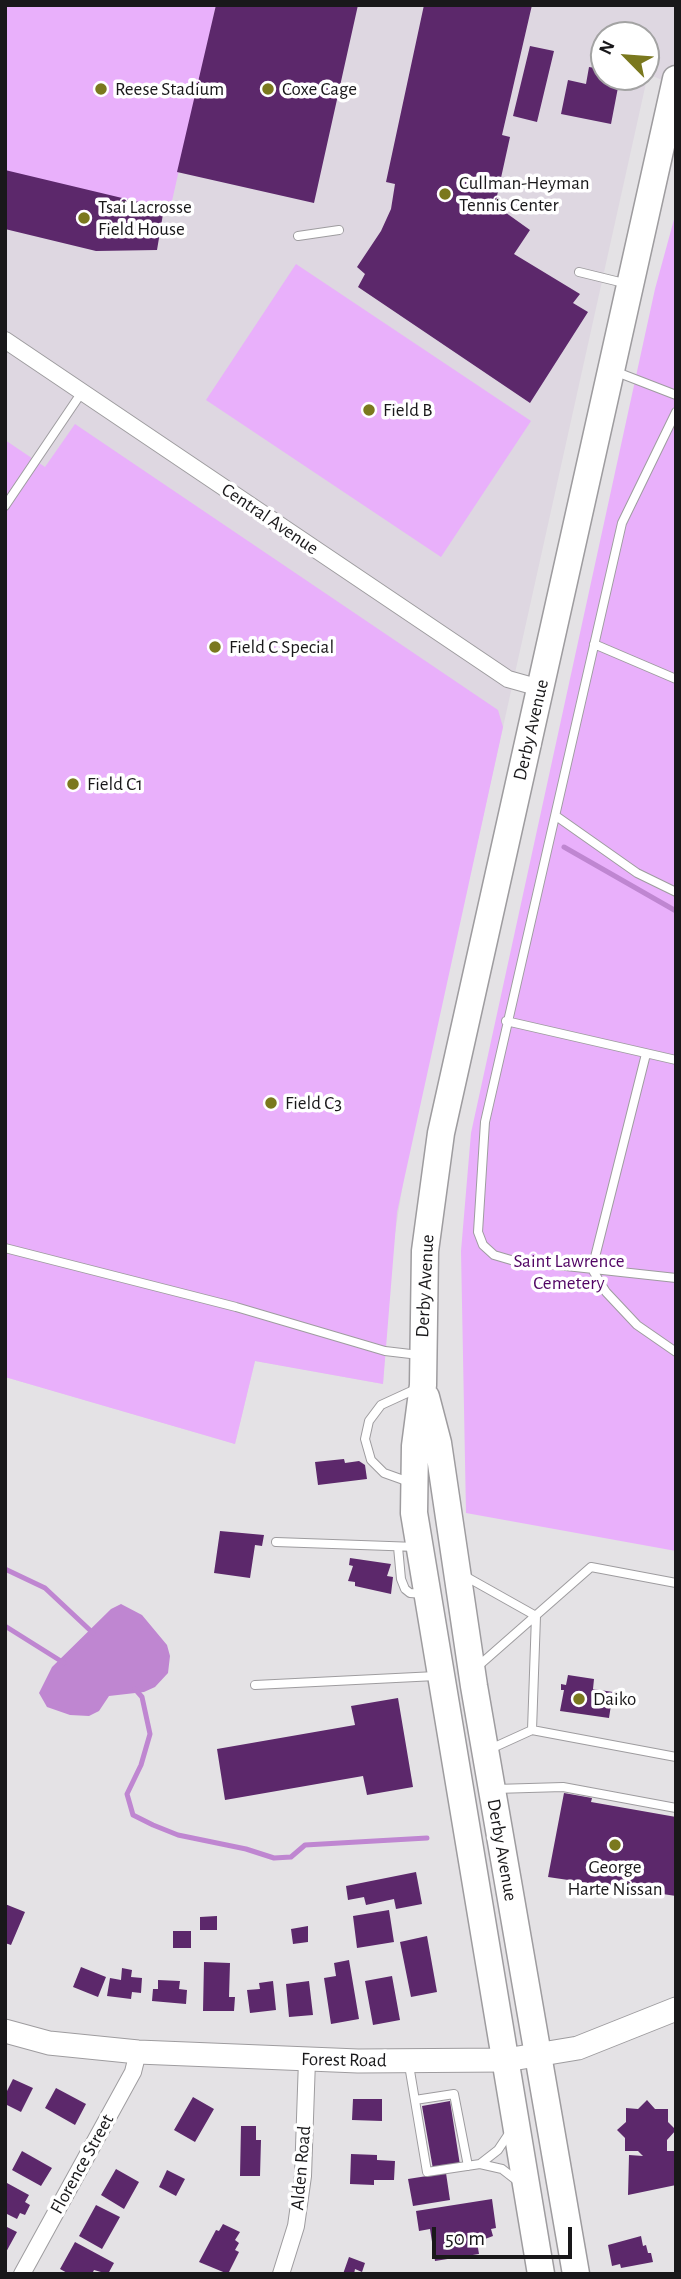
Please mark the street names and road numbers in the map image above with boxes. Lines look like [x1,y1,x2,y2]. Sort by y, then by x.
street label: Central Avenue [217,478,323,560]
street label: Derby Avenue [508,677,554,783]
street label: Derby Avenue [411,1234,439,1338]
street label: Derby Avenue [482,1797,522,1903]
street label: Forest Road [301,2048,387,2072]
street label: Florence Street [45,2110,119,2218]
street label: Alden Road [286,2125,316,2211]

